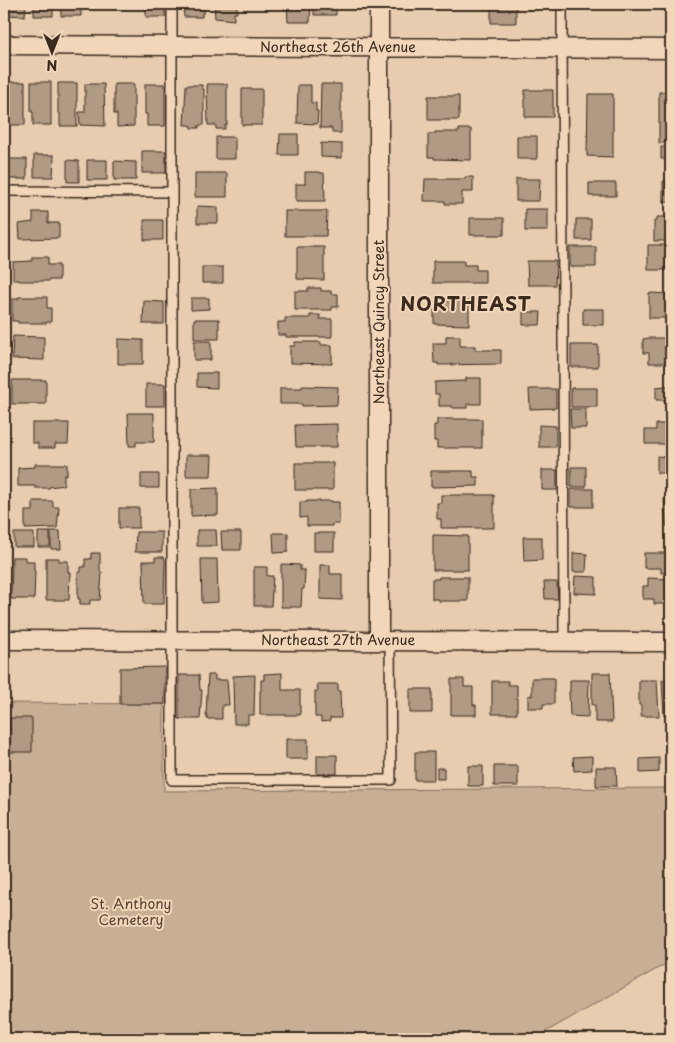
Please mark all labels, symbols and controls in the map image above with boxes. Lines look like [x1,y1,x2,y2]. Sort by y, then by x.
north arrow [28,28,78,78]
street label: Northeast 26th Avenue [260,36,416,57]
text: N [46,55,58,76]
street label: Northeast Quincy Street [368,239,389,404]
district label: NORTHEAST [400,289,532,317]
street label: Northeast 27th Avenue [261,629,415,650]
park label: St. Anthony Cemetery [91,893,171,930]

